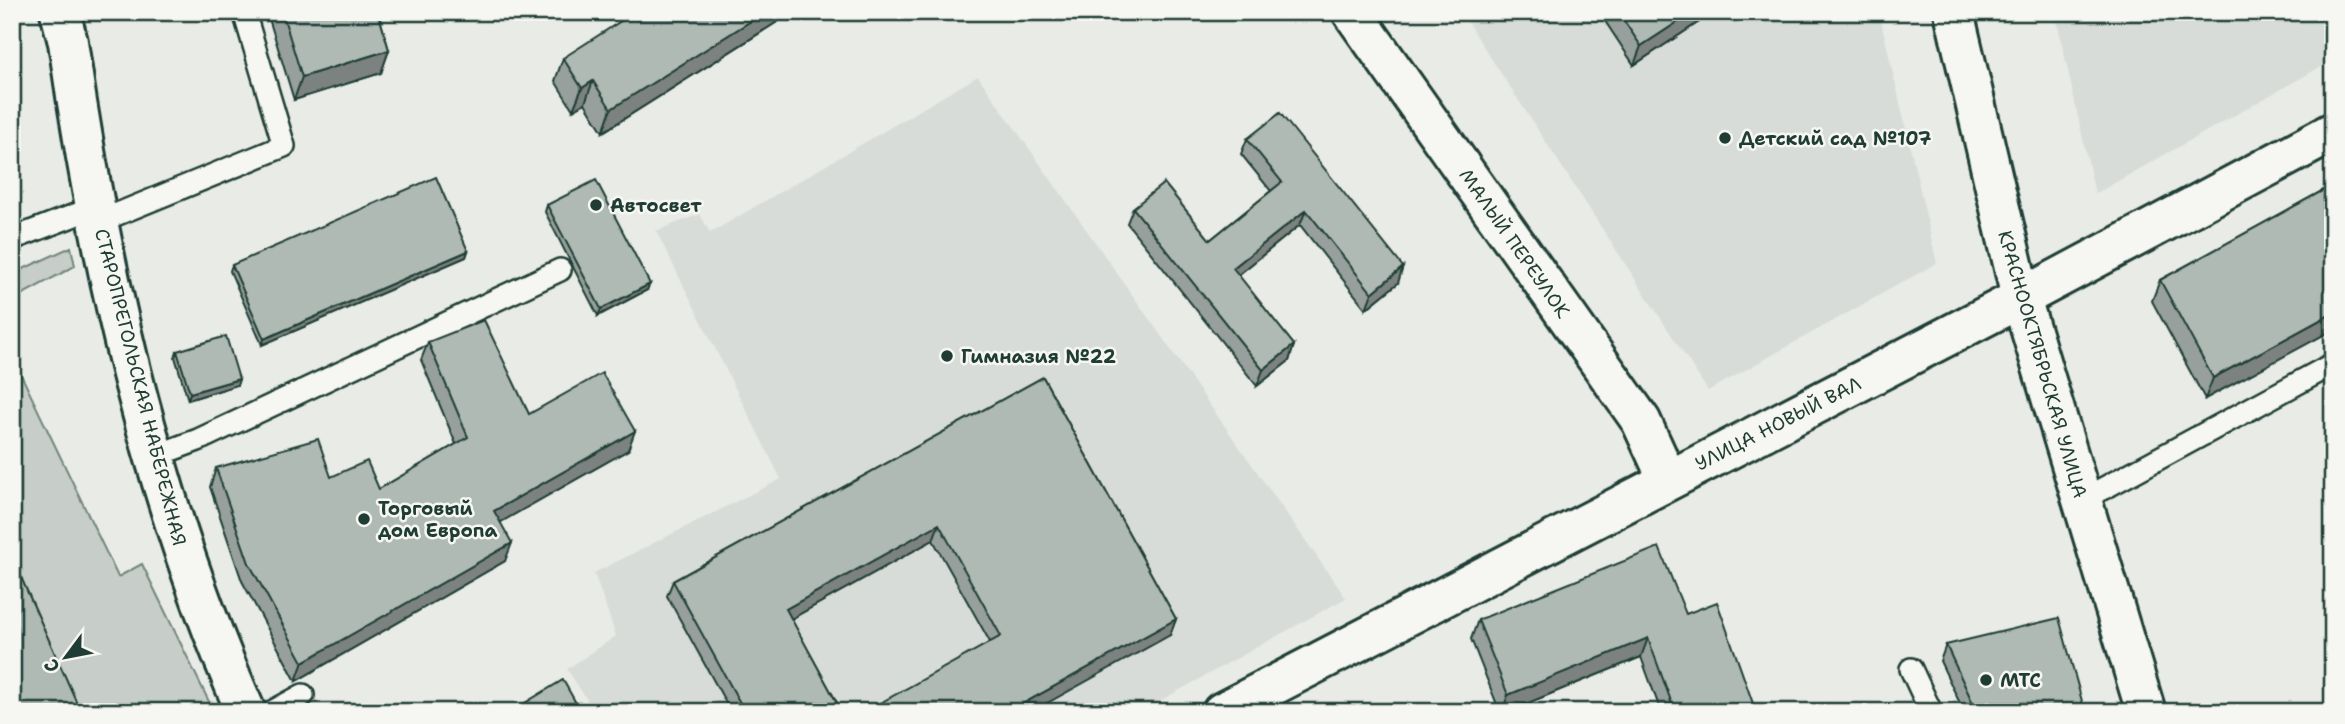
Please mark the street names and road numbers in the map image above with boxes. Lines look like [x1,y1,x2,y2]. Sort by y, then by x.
street label: МАЛЫЙ ПЕРЕУЛОК [1454,164,1576,323]
street label: СТАРОПРЕГОЛЬСКАЯ НАБЕРЕЖНАЯ [89,226,192,548]
street label: КРАСНООКТЯБРЬСКАЯ УЛИЦА [1992,227,2093,501]
street label: УЛИЦА НОВЫЙ ВАЛ [1691,371,1866,476]

